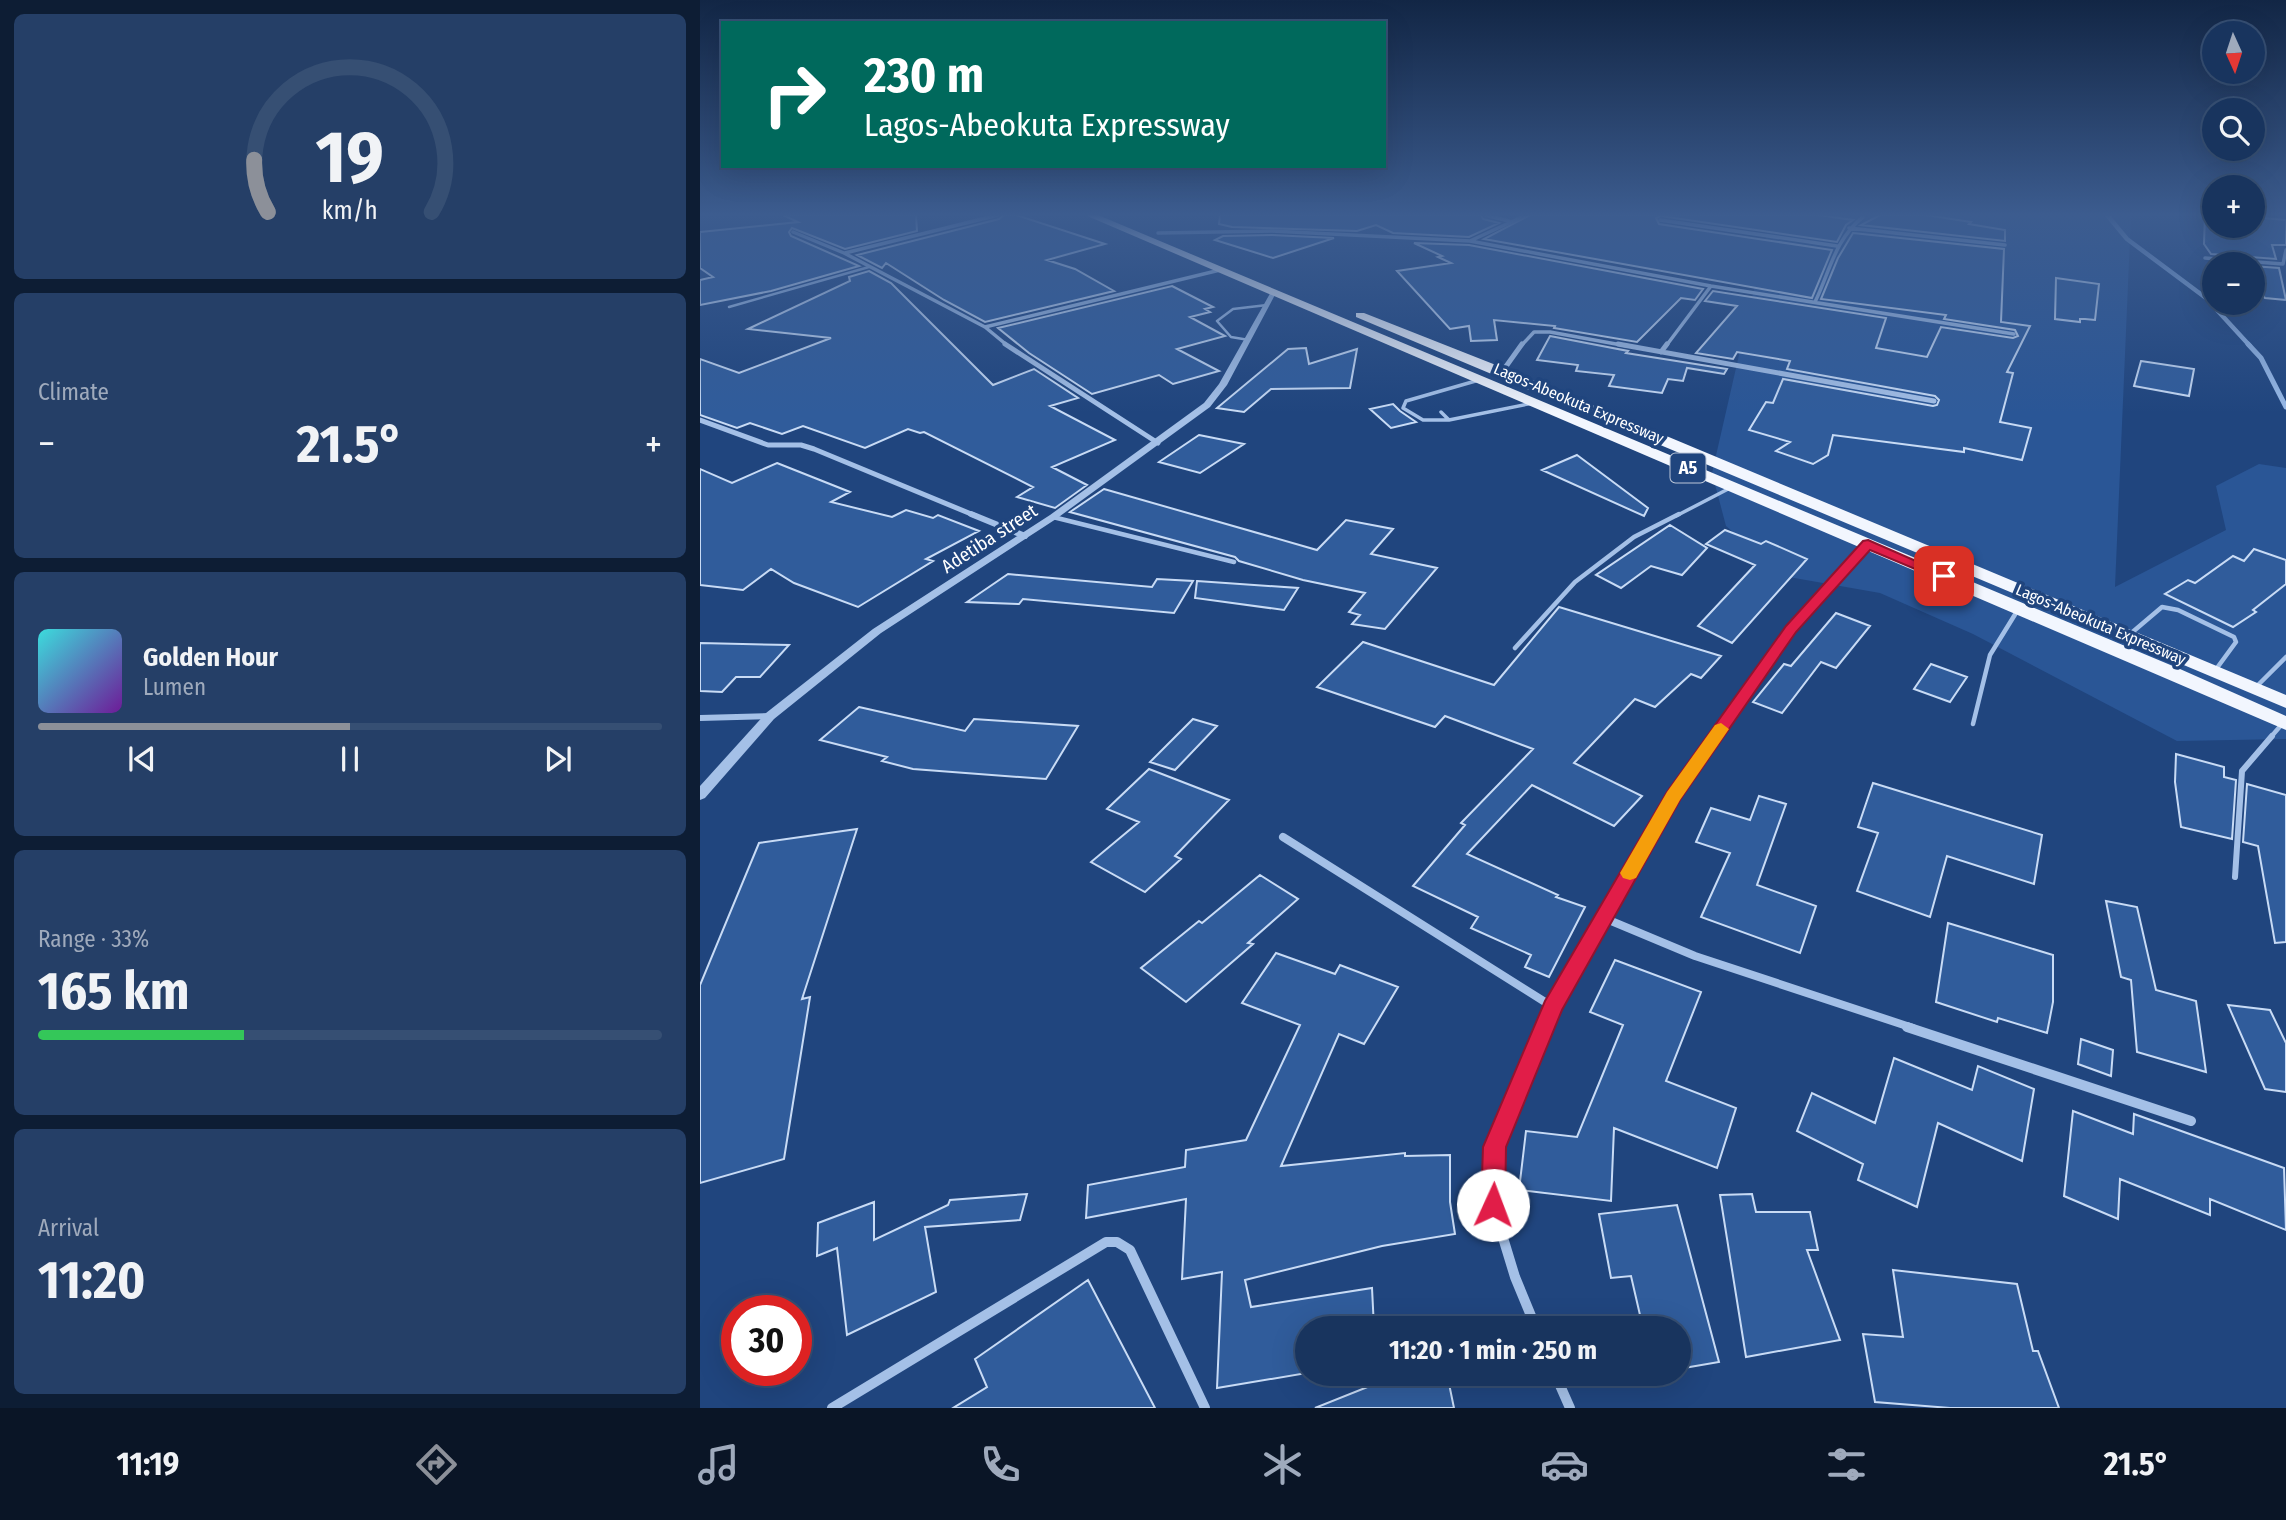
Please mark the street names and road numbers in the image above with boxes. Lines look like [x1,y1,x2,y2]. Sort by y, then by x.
street label: Lagos-Abeokuta Expressway [1491,359,1667,448]
road number: A5 [1670,454,1706,482]
street label: Adetiba street [937,498,1042,578]
street label: Lagos-Abeokuta Expressway [2013,580,2189,669]

